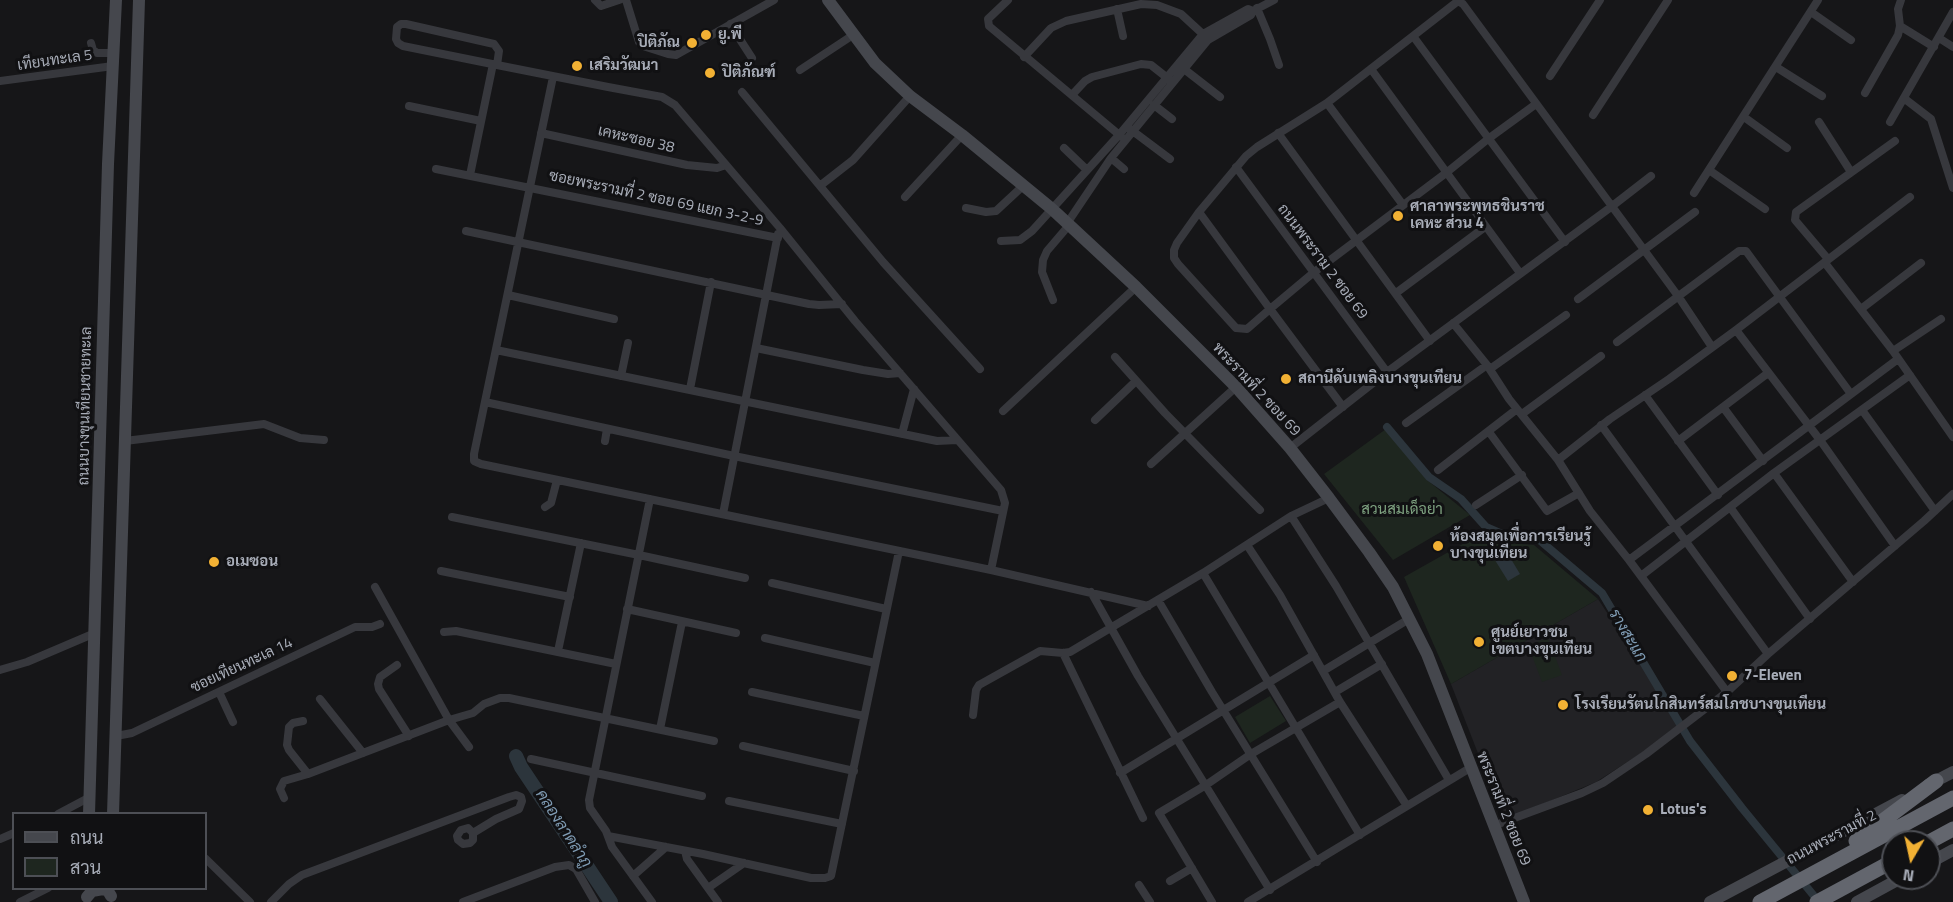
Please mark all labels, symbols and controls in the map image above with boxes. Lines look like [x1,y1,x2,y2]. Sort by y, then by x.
place label: ยู.พี [718,26,742,44]
marker: ยู.พี [699,28,713,42]
place label: ปิติภัณ [638,34,680,52]
marker: ปิติภัณ [685,36,699,50]
street label: เทียนทะเล 5 [16,47,94,75]
place label: เสริมวัฒนา [589,57,658,75]
marker: เสริมวัฒนา [570,59,584,73]
place label: ปิติภัณฑ์ [722,64,776,82]
marker: ปิติภัณฑ์ [703,66,717,80]
street label: เคหะซอย 38 [596,122,676,158]
street label: ซอยพระรามที่ 2 ซอย 69 แยก 3-2-9 [547,167,765,231]
place label: ศาลาพระพุทธชินราช เคหะ ส่วน 4 [1410,198,1545,233]
street label: ถนนพระราม 2 ซอย 69 [1273,201,1371,323]
marker: ศาลาพระพุทธชินราช เคหะ ส่วน 4 [1391,209,1405,223]
street label: ถนนบางขุนเทียนชายทะเล [76,326,96,486]
street label: พระรามที่ 2 ซอย 69 [1208,339,1304,441]
place label: สถานีดับเพลิงบางขุนเทียน [1298,370,1462,388]
marker: สถานีดับเพลิงบางขุนเทียน [1279,372,1293,386]
park label: สวนสมเด็จย่า [1361,501,1443,519]
place label: ห้องสมุดเพื่อการเรียนรู้ บางขุนเทียน [1450,528,1591,563]
marker: ห้องสมุดเพื่อการเรียนรู้ บางขุนเทียน [1431,539,1445,553]
place label: อเมซอน [226,553,278,571]
marker: อเมซอน [207,555,221,569]
water label: รางสะแก [1604,606,1650,666]
place label: ศูนย์เยาวชน เขตบางขุนเทียน [1491,624,1592,659]
street label: ซอยเทียนทะเล 14 [188,634,296,698]
marker: ศูนย์เยาวชน เขตบางขุนเทียน [1472,635,1486,649]
place label: 7-Eleven [1744,667,1802,685]
marker: 7-Eleven [1725,669,1739,683]
place label: โรงเรียนรัตนโกสินทร์สมโภชบางขุนเทียน [1575,696,1826,714]
marker: โรงเรียนรัตนโกสินทร์สมโภชบางขุนเทียน [1556,698,1570,712]
street label: พระรามที่ 2 ซอย 69 [1472,749,1534,869]
water label: คลองลาดลำภู [531,786,595,872]
place label: Lotus's [1660,801,1707,819]
marker: Lotus's [1641,803,1655,817]
street label: ถนนพระรามที่ 2 [1784,807,1880,869]
legend [12,812,207,890]
text: ถนน [70,824,103,851]
north arrow [1881,830,1941,890]
text: สวน [70,854,101,881]
text: N [1901,863,1916,889]

